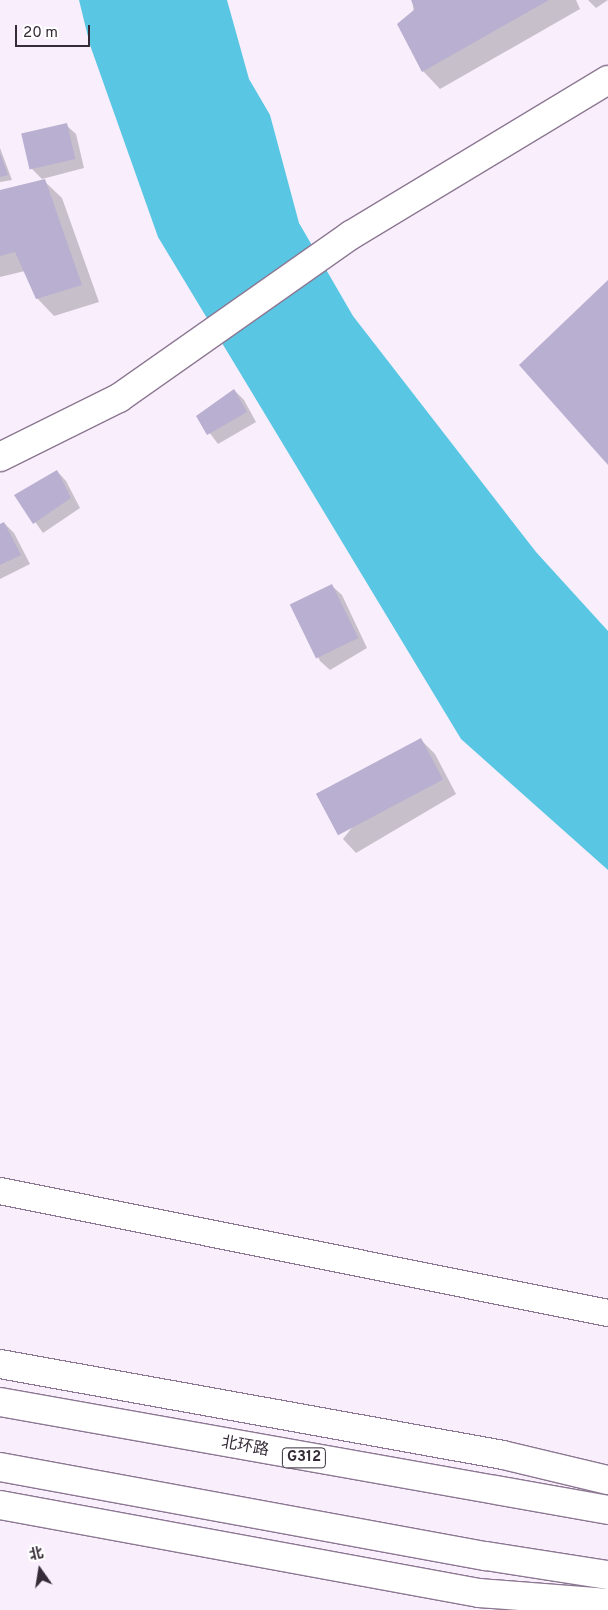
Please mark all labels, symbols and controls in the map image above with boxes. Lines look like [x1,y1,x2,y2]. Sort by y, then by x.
scale bar [18,15,92,47]
text: 20 m [23,24,58,43]
street label: 北环路 [220,1433,270,1461]
road number: G312 [282,1446,326,1470]
north arrow [15,1545,65,1595]
text: 北 [28,1545,45,1565]

